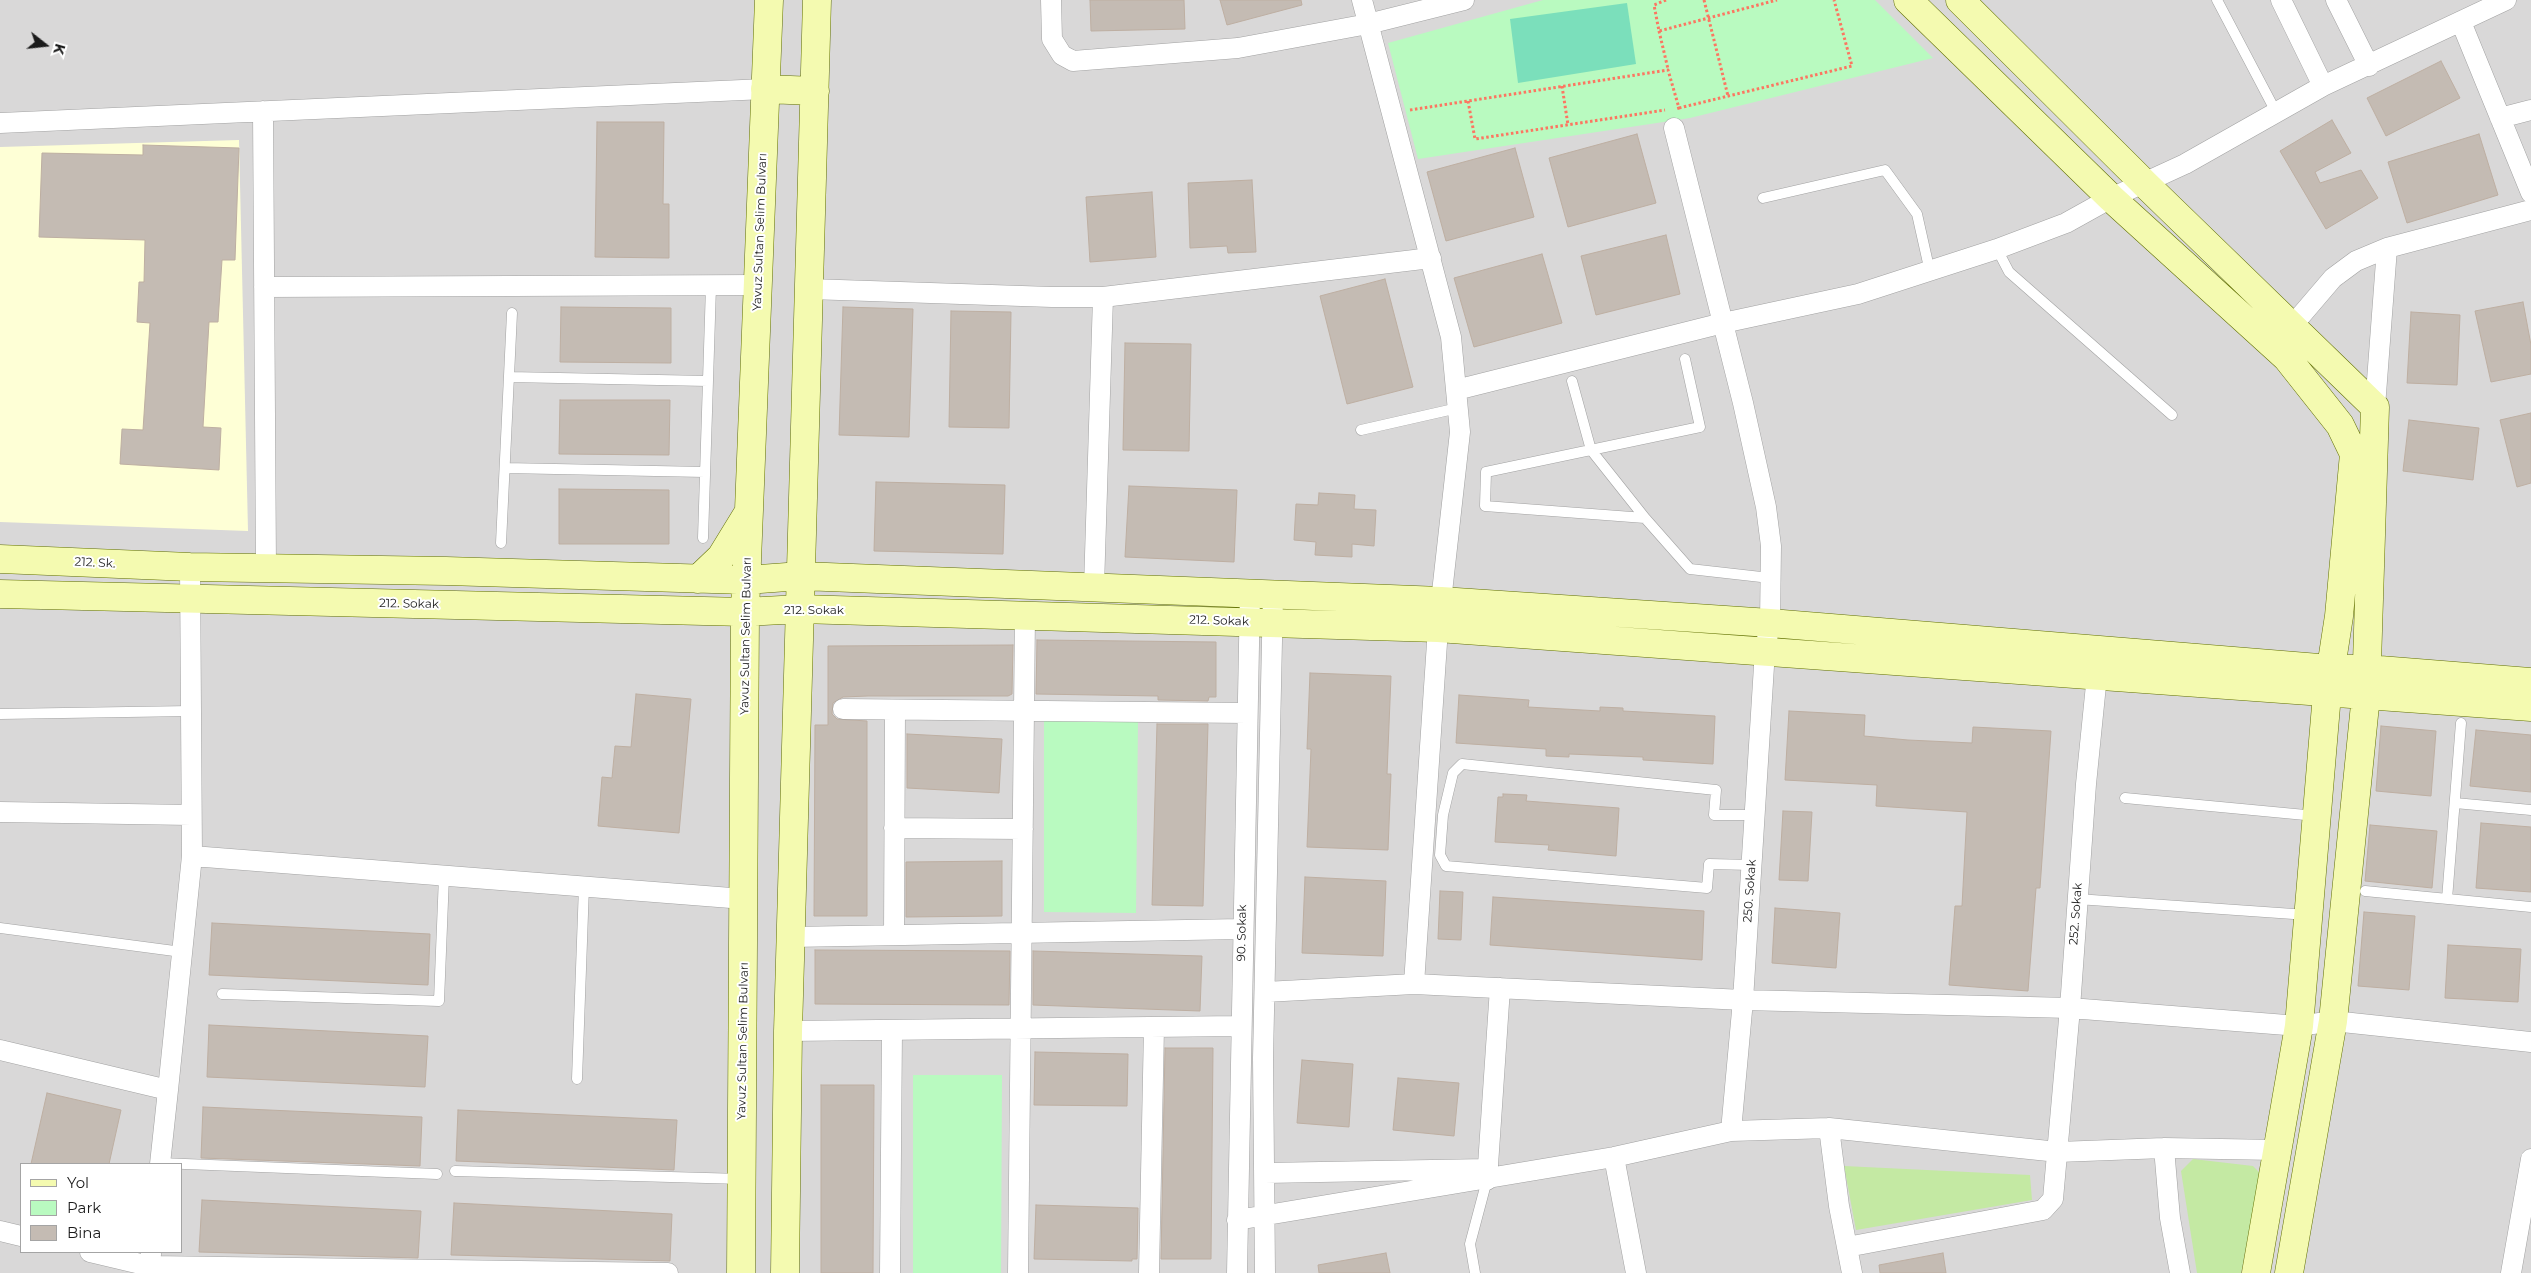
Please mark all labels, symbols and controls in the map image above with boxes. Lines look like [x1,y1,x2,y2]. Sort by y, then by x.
north arrow [20,20,70,70]
text: K [49,42,70,57]
street label: Yavuz Sultan Selim Bulvarı [750,153,770,311]
street label: 212. Sk. [74,555,116,571]
street label: Yavuz Sultan Selim Bulvarı [737,557,755,715]
street label: 212. Sokak [379,596,439,612]
street label: 212. Sokak [784,603,844,617]
street label: 212. Sokak [1189,613,1249,629]
street label: 250. Sokak [1741,859,1759,923]
street label: 252. Sokak [2067,882,2085,946]
street label: 90. Sokak [1234,904,1250,962]
street label: Yavuz Sultan Selim Bulvarı [734,962,752,1120]
legend [20,1163,182,1253]
text: Yol [67,1173,89,1192]
text: Park [67,1198,101,1217]
text: Bina [67,1223,101,1242]

